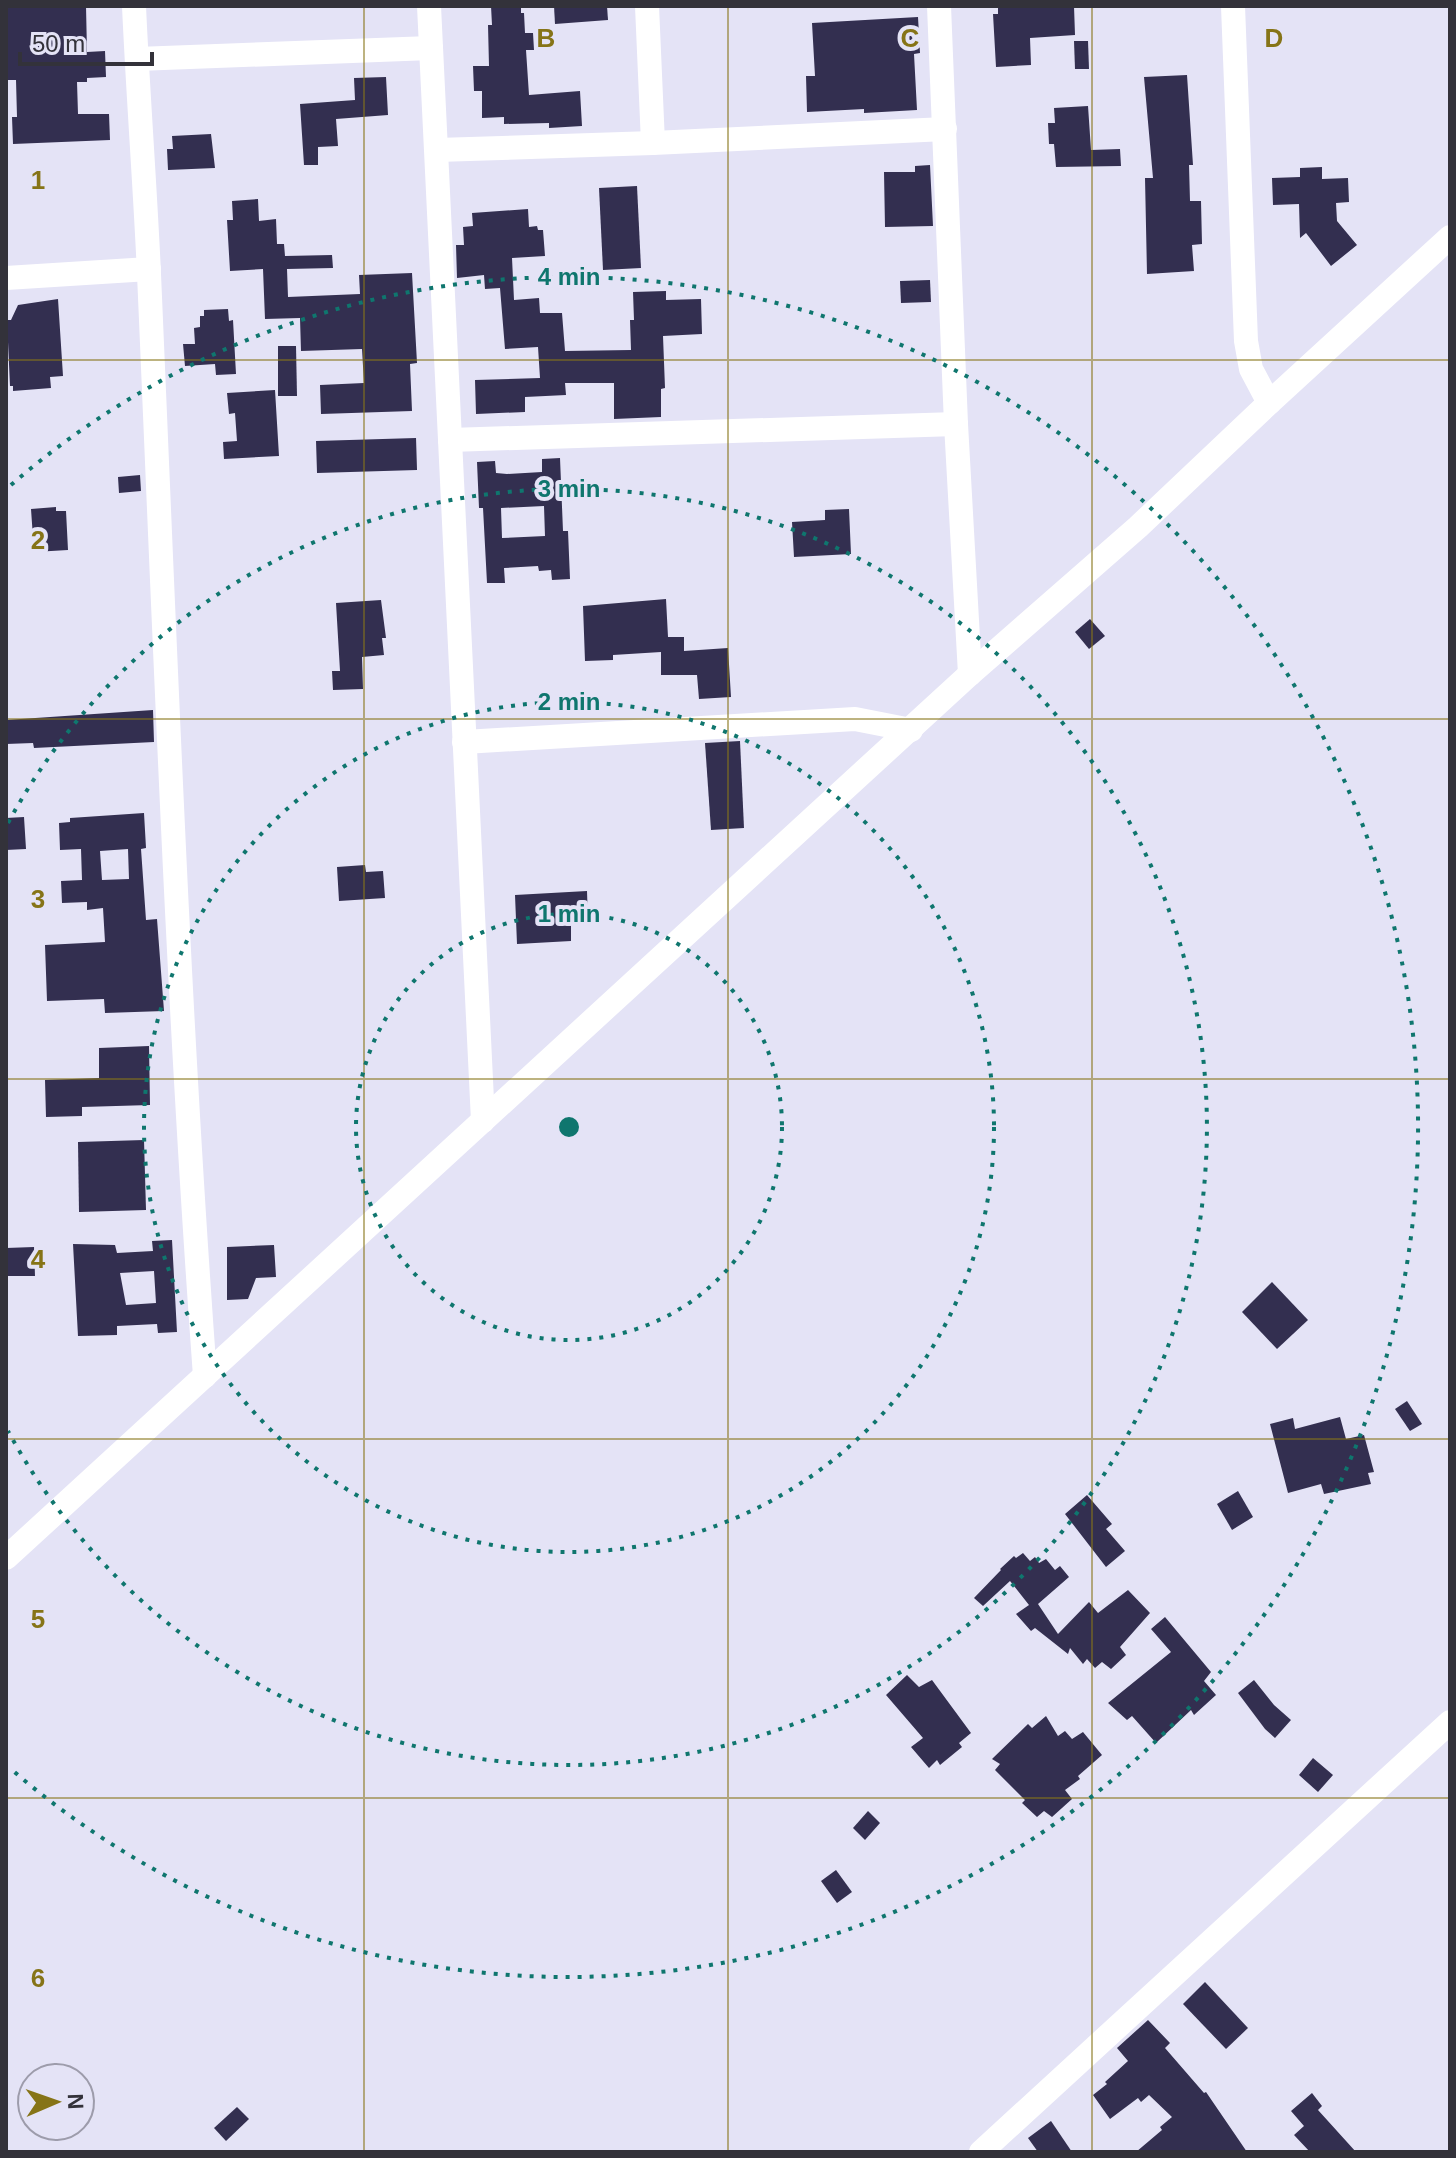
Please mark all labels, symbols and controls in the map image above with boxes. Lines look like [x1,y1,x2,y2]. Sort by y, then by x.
scale bar [20,16,152,66]
text: B [537,23,555,53]
text: C [901,23,920,53]
text: D [1265,23,1283,53]
text: 50 m [32,30,85,57]
text: 1 [31,165,45,195]
text: 4 min [538,263,600,290]
text: 3 min [538,475,600,502]
text: 2 [31,525,45,555]
text: 2 min [538,688,600,715]
text: 3 [31,884,45,914]
text: 1 min [538,900,600,927]
centre of rings [555,1113,583,1141]
text: 4 [31,1244,46,1274]
text: 5 [31,1604,45,1634]
text: 6 [31,1963,45,1993]
north arrow [16,2062,96,2142]
text: N [63,2093,88,2110]

